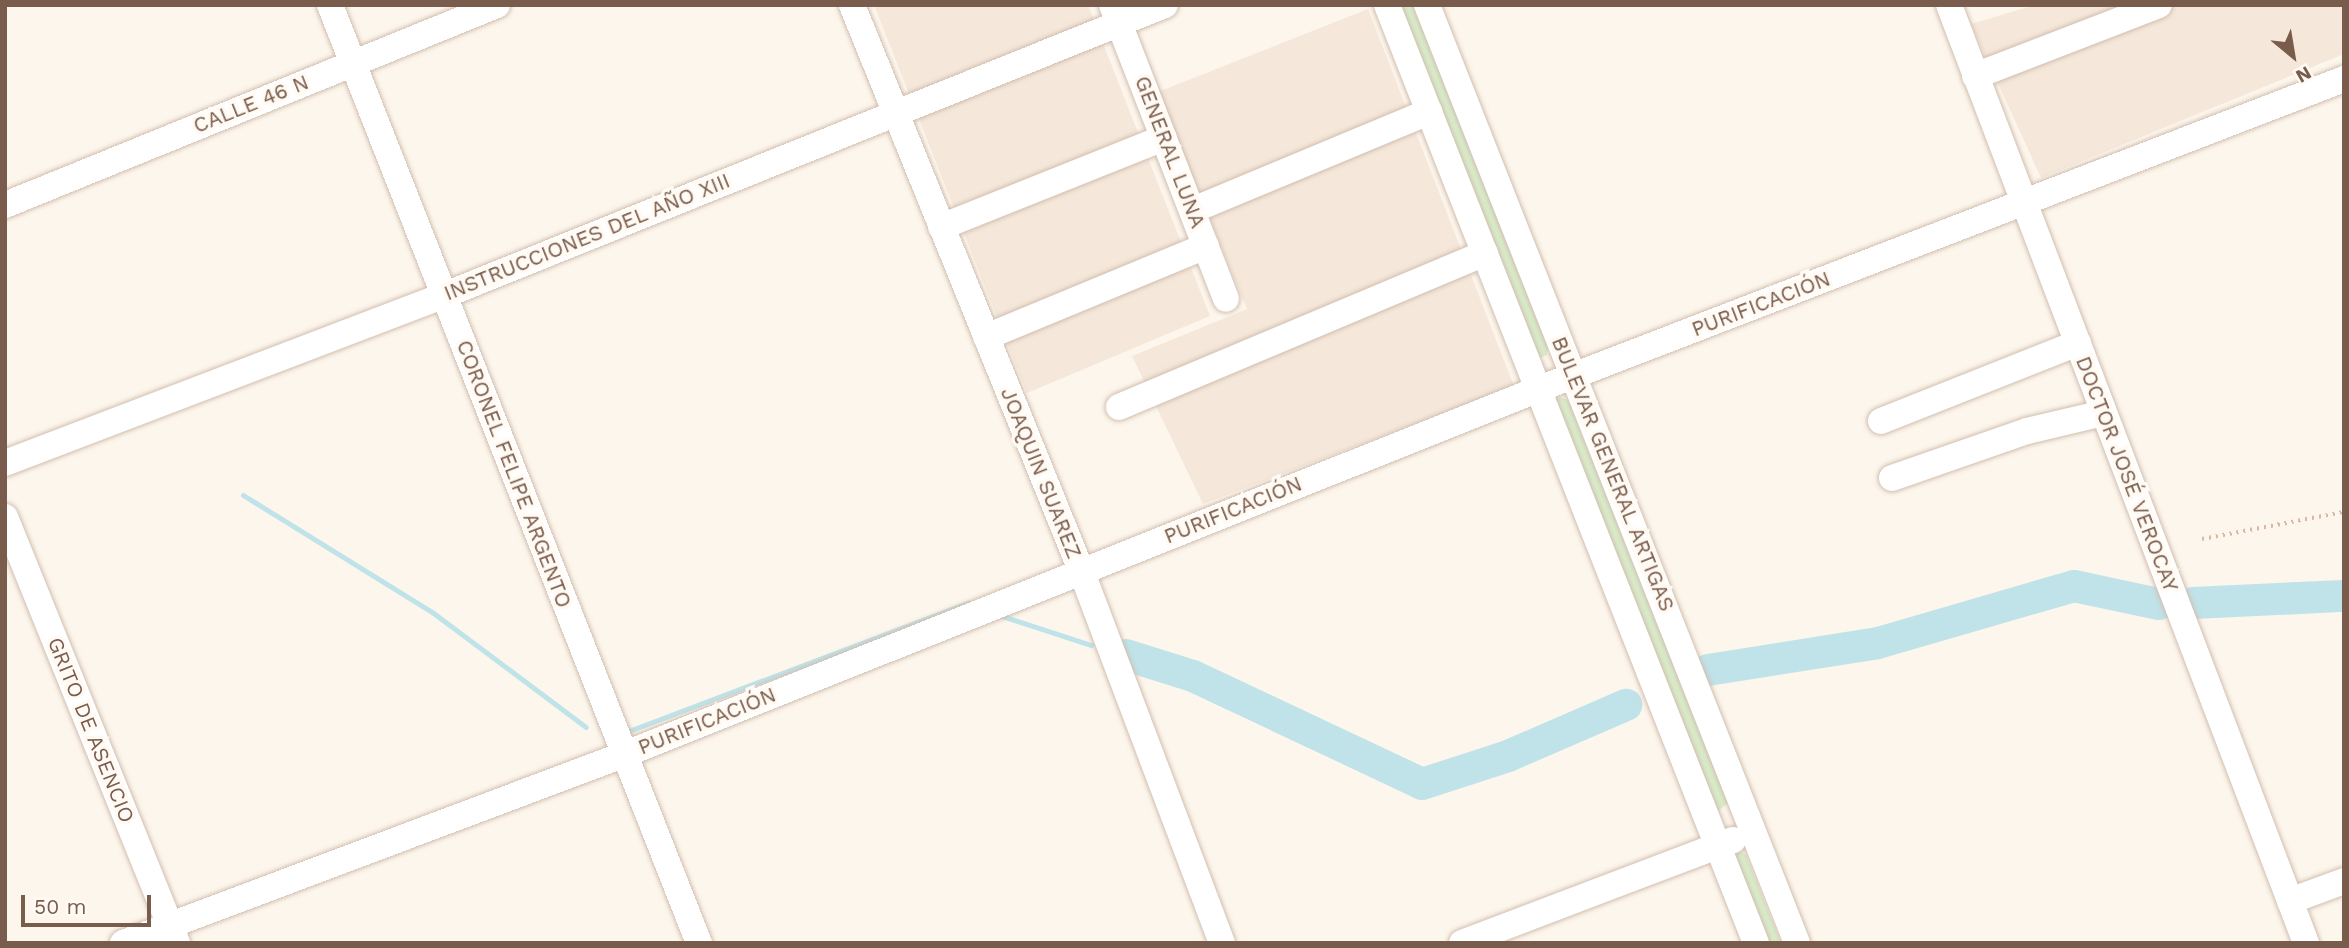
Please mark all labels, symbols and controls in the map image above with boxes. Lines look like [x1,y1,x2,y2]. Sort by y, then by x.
north arrow [2258,21,2328,91]
text: N [2292,61,2316,88]
street label: CALLE 46 N [190,69,312,139]
street label: GENERAL LUNA [1129,72,1211,232]
street label: INSTRUCCIONES DEL AÑO XIII [440,168,734,306]
street label: PURIFICACIÓN [1688,266,1834,342]
street label: BULEVAR GENERAL ARTIGAS [1546,332,1680,616]
street label: CORONEL FELIPE ARGENTO [451,336,577,612]
street label: DOCTOR JOSÉ VEROCAY [2070,352,2184,596]
street label: JOAQUIN SUAREZ [995,384,1087,562]
street label: PURIFICACIÓN [1160,471,1306,549]
street label: GRITO DE ASENCIO [42,633,140,827]
street label: PURIFICACIÓN [634,682,780,760]
scale bar [24,881,154,925]
text: 50 m [34,894,86,919]

